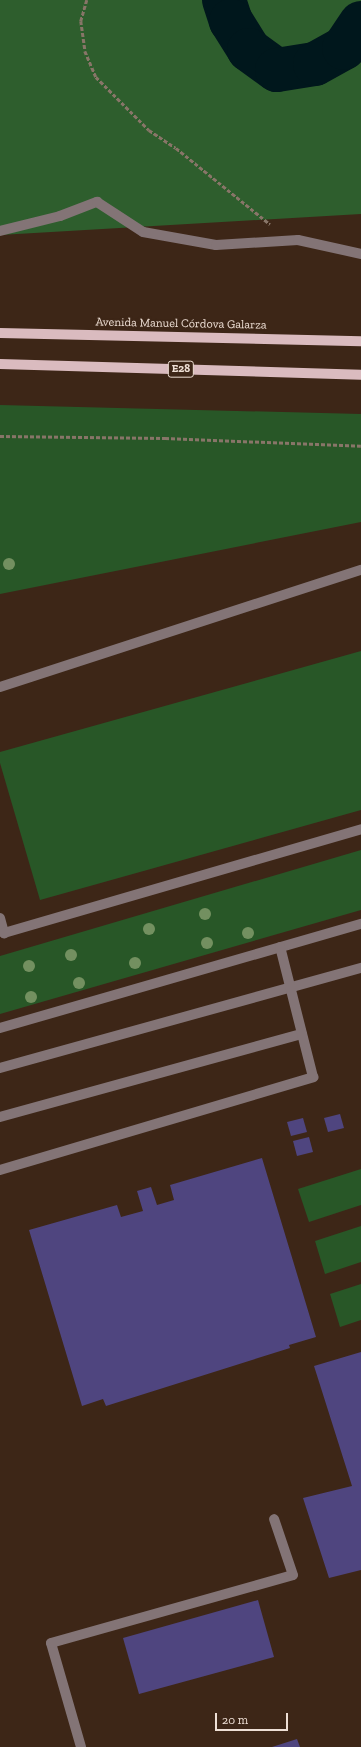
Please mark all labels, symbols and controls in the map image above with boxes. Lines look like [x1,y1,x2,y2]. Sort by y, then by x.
street label: Avenida Manuel Córdova Galarza [95,315,267,333]
road number: E28 [167,360,195,378]
scale bar [217,1705,290,1731]
text: 20 m [222,1713,248,1727]

